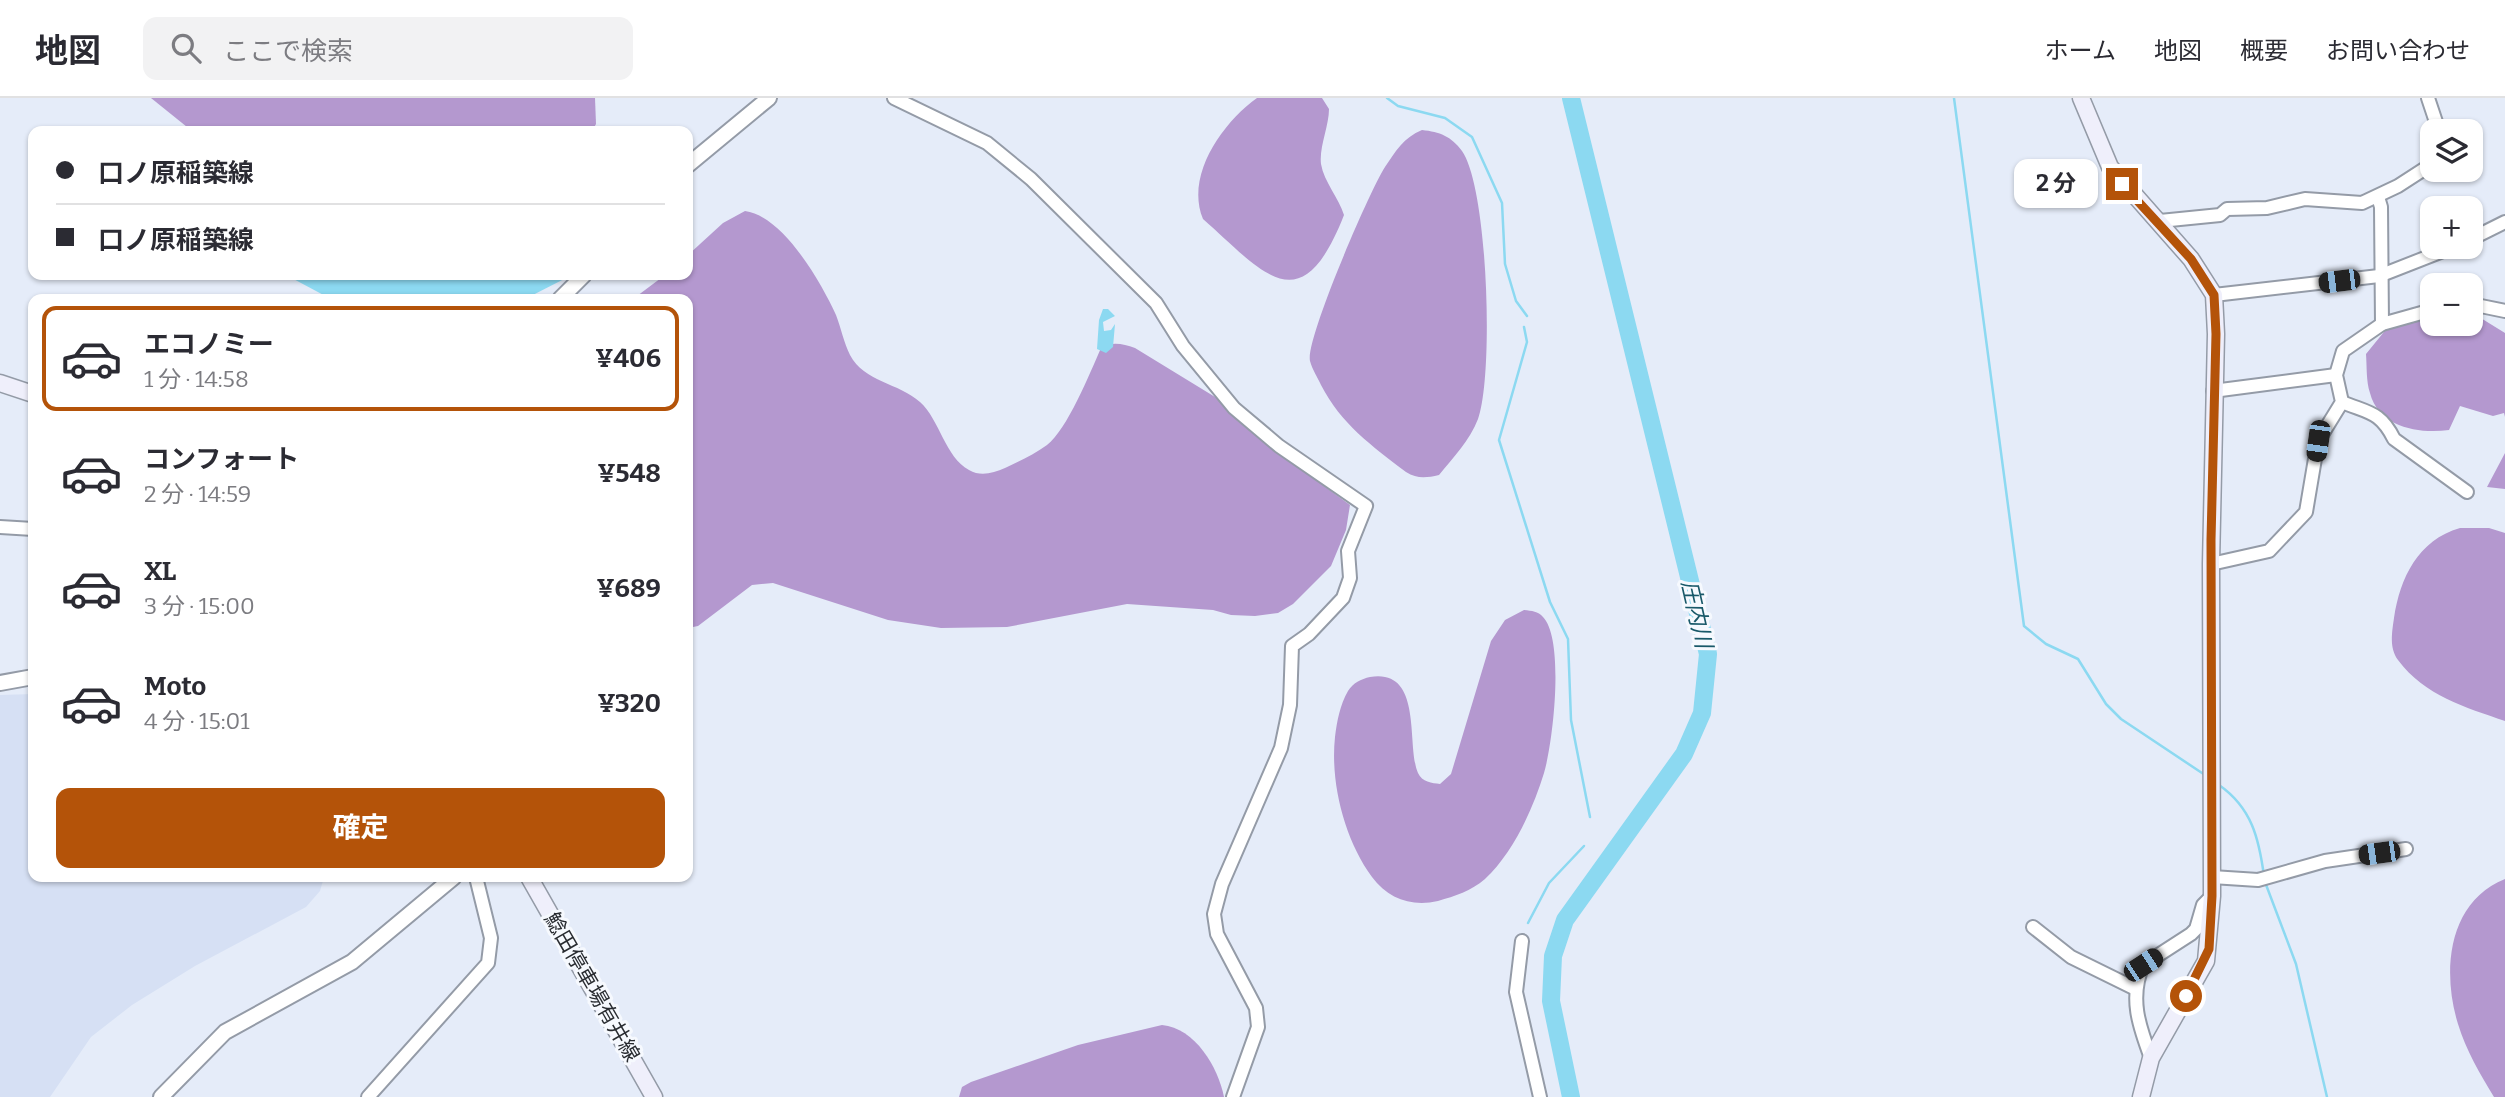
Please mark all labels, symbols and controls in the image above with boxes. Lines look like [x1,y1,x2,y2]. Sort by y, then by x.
search box [143,17,633,80]
icon: search [167,29,205,67]
text: 地図 [35,31,101,71]
text: ここで検索 [223,36,353,67]
text: ホーム [2045,37,2116,65]
text: 地図 [2154,37,2202,65]
text: 概要 [2240,37,2288,65]
text: お問い合わせ [2326,37,2470,65]
map controls [2420,119,2483,336]
button: layers [2420,119,2483,182]
text: 口ノ原稲築線 [98,158,254,189]
callout: 2 分 [2014,160,2098,208]
route end [2106,168,2138,200]
text: 2 分 [2036,169,2076,197]
button: + [2420,196,2483,259]
text: 口ノ原稲築線 [98,225,254,256]
car [2317,268,2362,294]
button: − [2420,273,2483,336]
icon: car [60,327,123,390]
text: エコノミー [144,329,274,360]
text: ¥406 [595,343,661,374]
text: 1 分 · 14:58 [144,365,249,393]
car [2305,419,2332,463]
icon: car [60,442,123,505]
text: コンフォート [144,444,299,475]
text: ¥548 [598,458,661,489]
text: 2 分 · 14:59 [144,480,251,508]
text: XL [144,556,176,587]
icon: car [60,557,123,620]
text: ¥689 [597,573,661,604]
water label: 庄内川 [1676,577,1719,654]
text: 3 分 · 15:00 [144,592,255,620]
text: Moto [144,671,206,702]
icon: car [60,672,123,735]
text: ¥320 [597,688,661,719]
text: 4 分 · 15:01 [144,707,250,735]
button: 確定 [56,788,665,868]
car [2357,840,2402,866]
street label: 鯰田停車場有井線 [539,908,645,1066]
car [2120,945,2167,985]
route start [2170,980,2202,1012]

